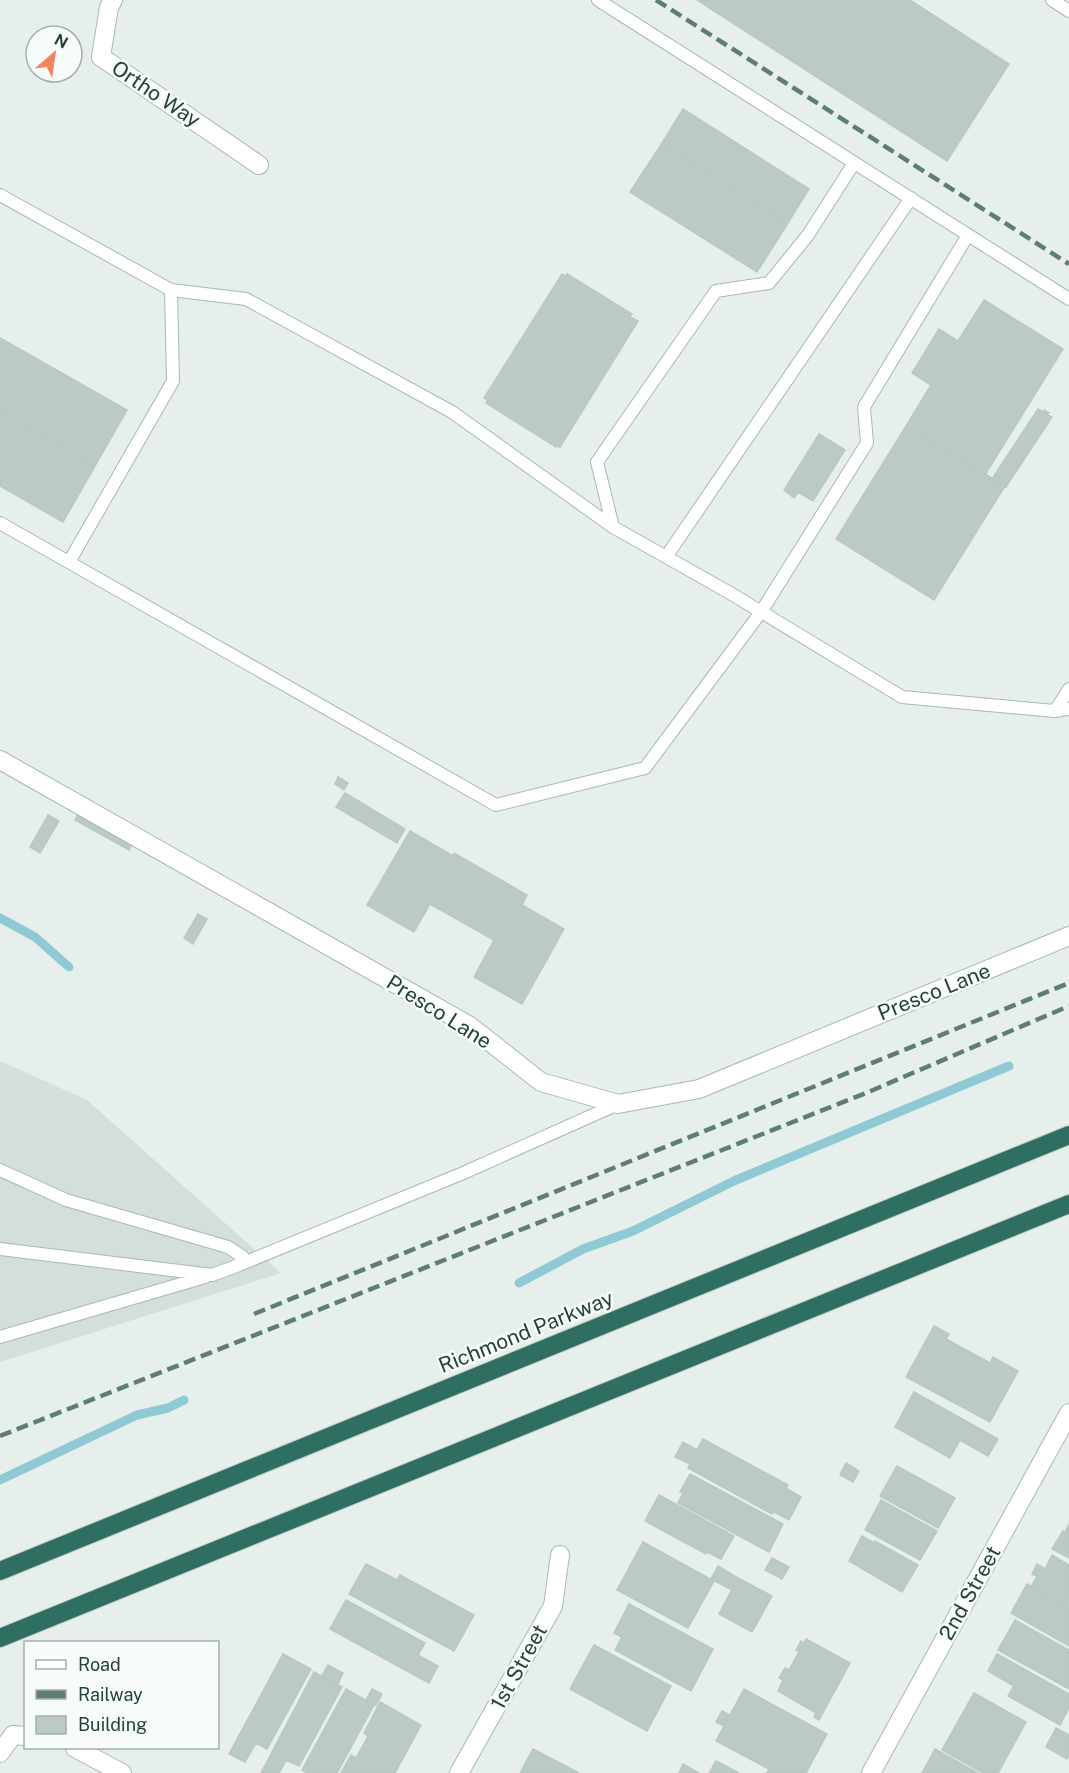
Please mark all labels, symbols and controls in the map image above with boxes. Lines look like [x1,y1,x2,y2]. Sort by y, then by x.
north arrow [24,24,84,84]
text: N [51,30,71,53]
street label: Ortho Way [107,55,205,132]
street label: Presco Lane [874,958,994,1026]
street label: Presco Lane [382,969,497,1054]
street label: Richmond Parkway [435,1285,617,1378]
street label: 2nd Street [934,1541,1006,1644]
street label: 1st Street [485,1620,552,1714]
legend [24,1641,219,1749]
text: Road [78,1654,121,1675]
text: Railway [78,1684,143,1705]
text: Building [78,1714,147,1735]

